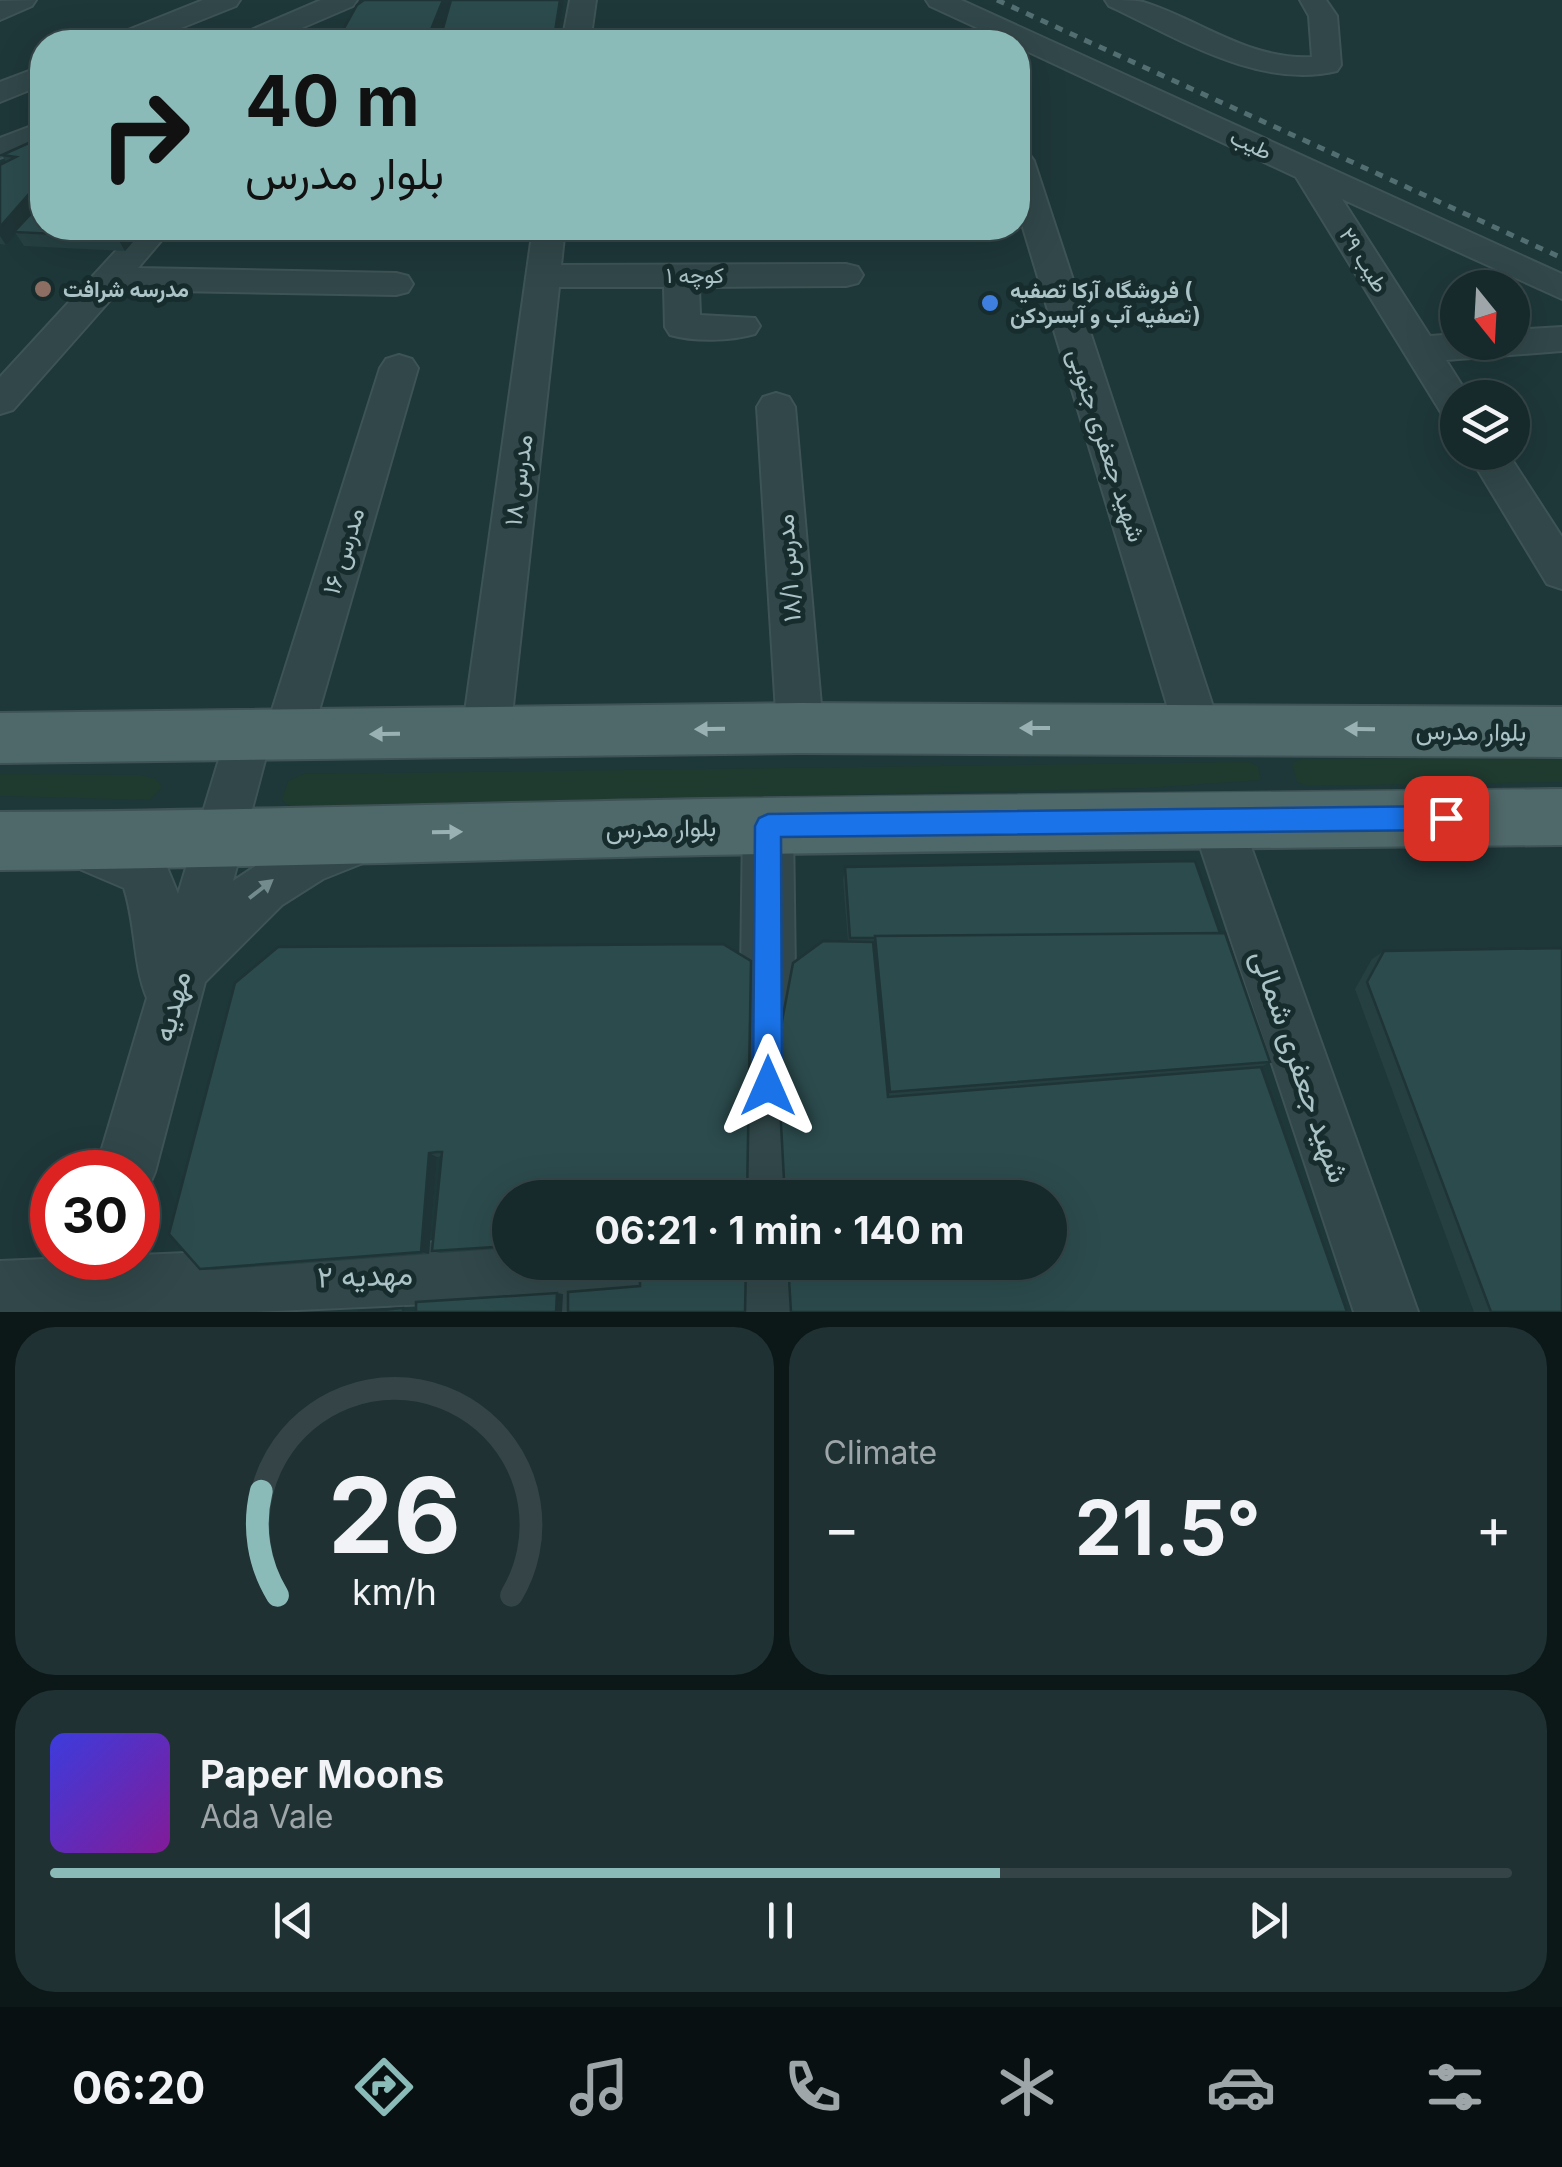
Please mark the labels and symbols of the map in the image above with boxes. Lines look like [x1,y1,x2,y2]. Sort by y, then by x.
street label: طیب [1226,123,1276,165]
street label: طیب ۲۹ [1334,223,1394,297]
street label: کوچه ۱ [666,262,724,290]
north arrow [1440,270,1530,360]
place label: مدرسه شرافت [63,276,189,303]
place label: فروشگاه آرکا تصفیه ( تصفیه آب و آبسردکن) [1010,277,1201,329]
marker: مدرسه شرافت [32,278,54,300]
marker: فروشگاه آرکا تصفیه ( تصفیه آب و آبسردکن) [979,292,1001,314]
street label: شهید جعفری جنوبی [1061,345,1152,546]
street label: مدرس ۱۸ [498,433,539,527]
street label: مدرس ۱۶ [316,504,371,598]
street label: مدرس ۱۸/۱ [769,513,808,623]
street label: بلوار مدرس [1415,715,1527,748]
one-way arrow [1018,720,1050,736]
one-way arrow [1343,721,1375,737]
one-way arrow [693,722,725,738]
one-way arrow [368,726,400,742]
pin [1404,776,1489,861]
street label: بلوار مدرس [605,812,717,845]
one-way arrow [432,823,464,839]
one-way arrow [248,879,274,900]
street label: شهید جعفری شمالی [1243,945,1358,1188]
street label: مهدیه [144,967,199,1046]
position arrow [716,1034,820,1138]
speed limit sign: 30 [30,1150,160,1280]
street label: مهدیه ۲ [316,1255,414,1296]

